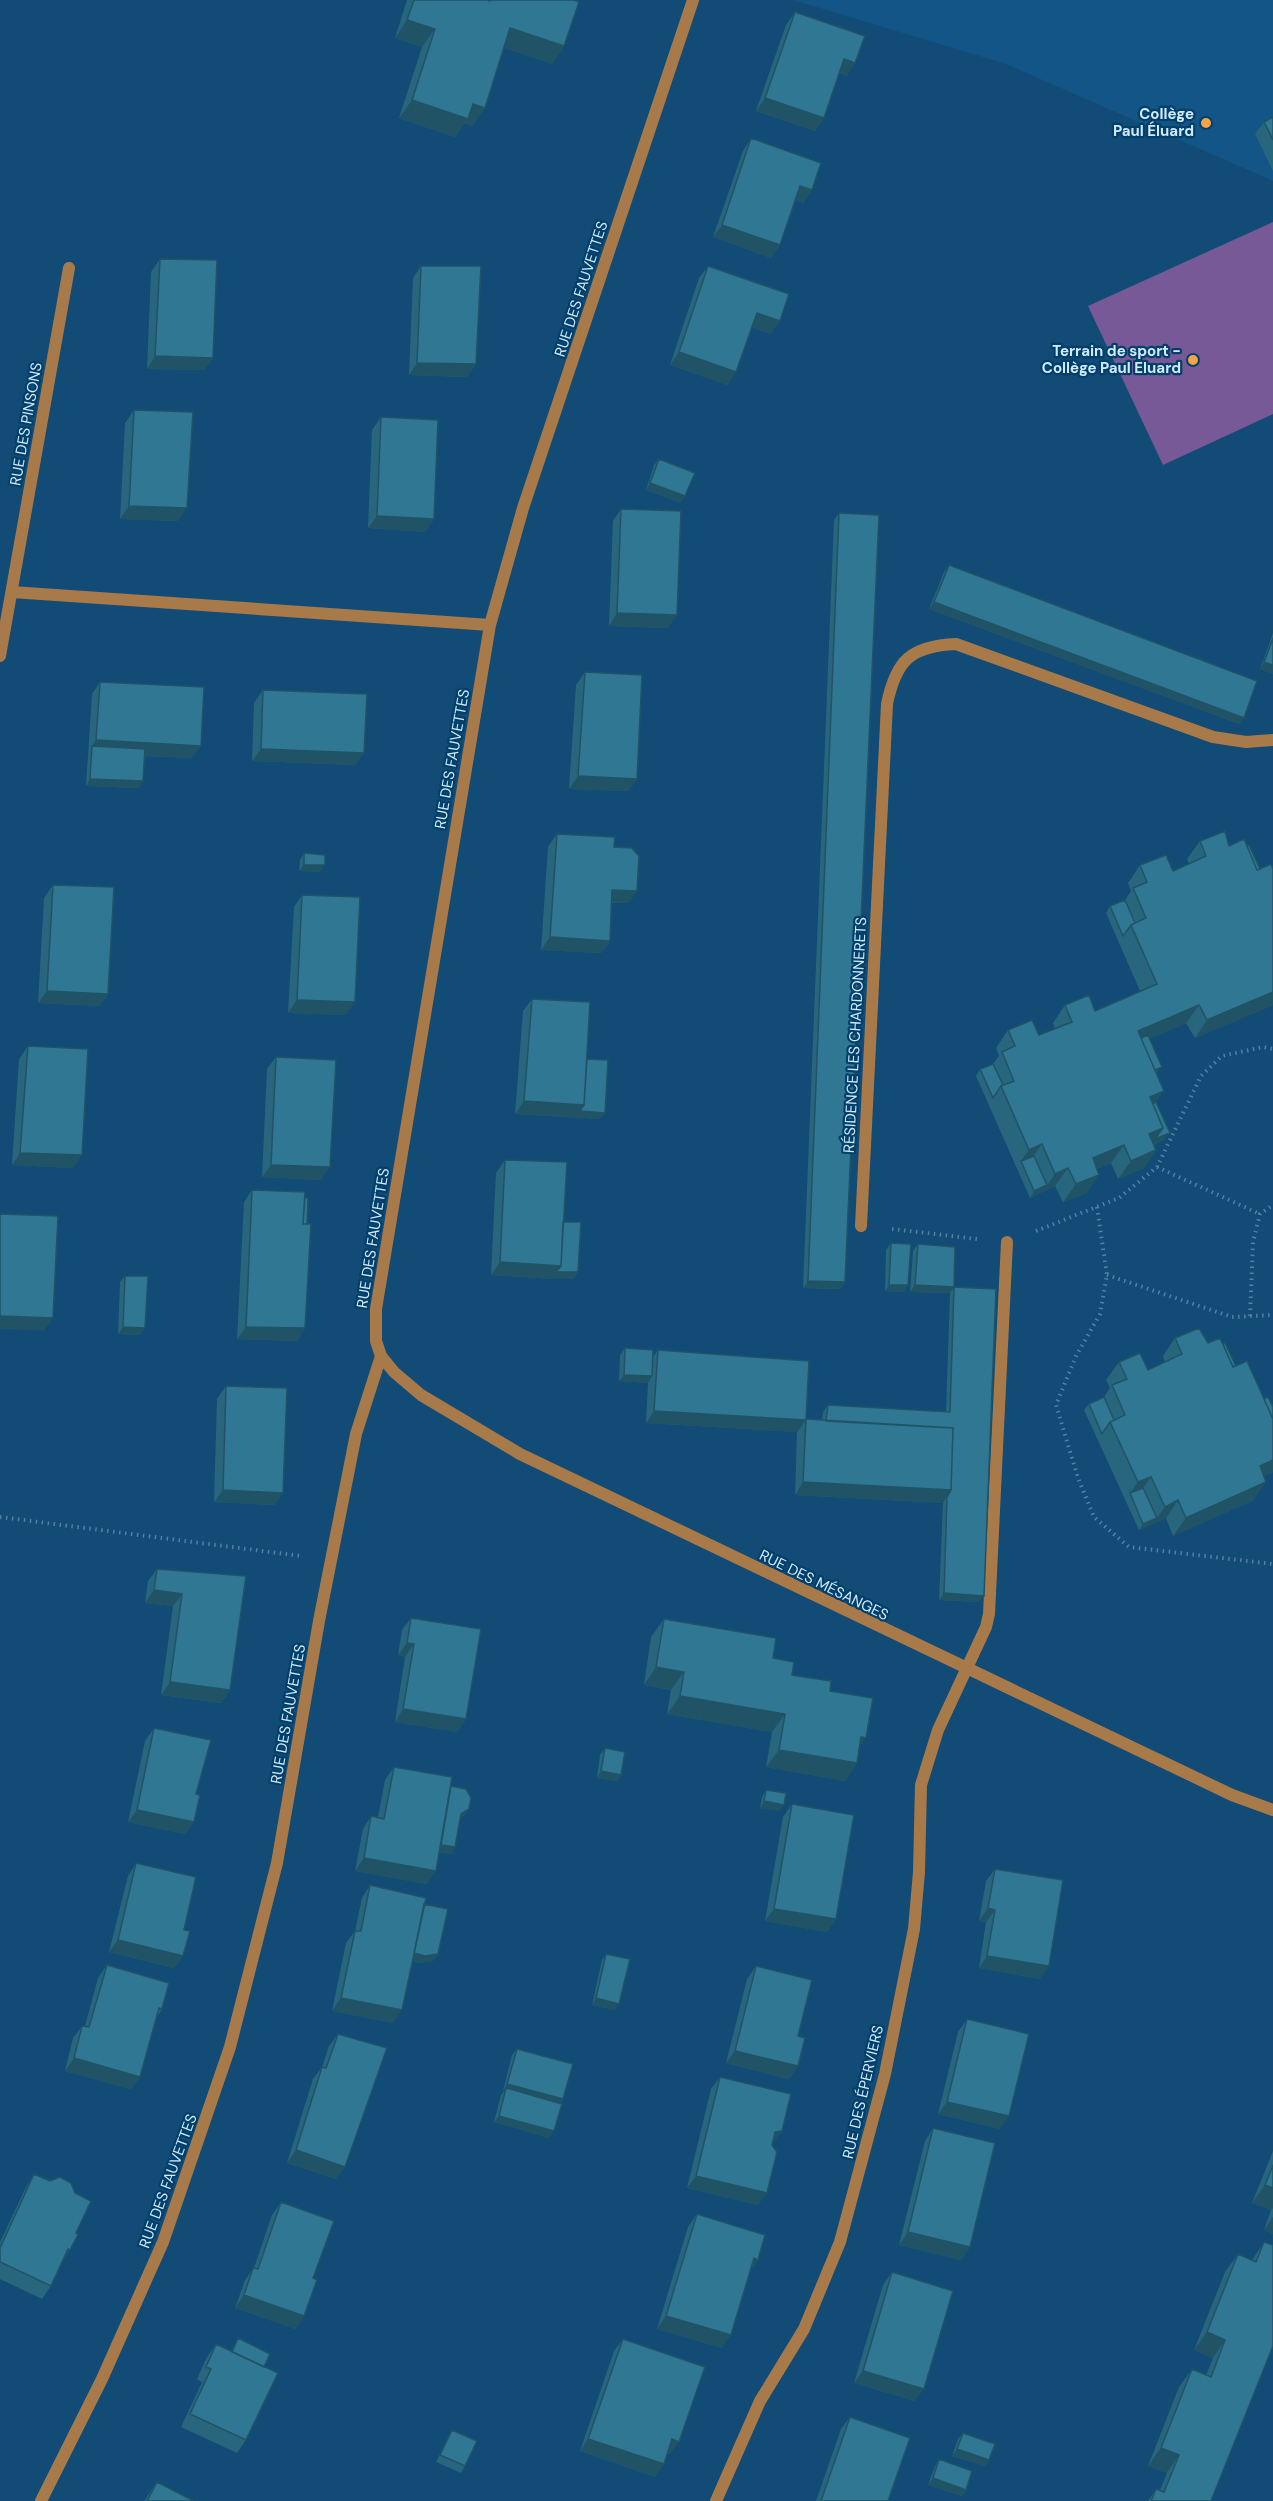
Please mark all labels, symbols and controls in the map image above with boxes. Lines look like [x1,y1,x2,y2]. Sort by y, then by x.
place label: Collège Paul Éluard [1113,104,1194,141]
marker: Collège Paul Éluard [1199,116,1213,130]
street label: RUE DES FAUVETTES [550,218,612,359]
place label: Terrain de sport - Collège Paul Eluard [1042,341,1181,378]
marker: Terrain de sport - Collège Paul Eluard [1186,353,1200,367]
street label: RUE DES PINSONS [5,361,47,487]
street label: RUE DES FAUVETTES [430,687,474,830]
street label: RÉSIDENCE LES CHARDONNERETS [839,916,871,1154]
street label: RUE DES FAUVETTES [352,1166,394,1309]
street label: RUE DES MÉSANGES [756,1545,892,1625]
street label: RUE DES FAUVETTES [266,1642,310,1785]
street label: RUE DES ÉPERVIERS [838,2023,888,2161]
street label: RUE DES FAUVETTES [134,2111,202,2251]

